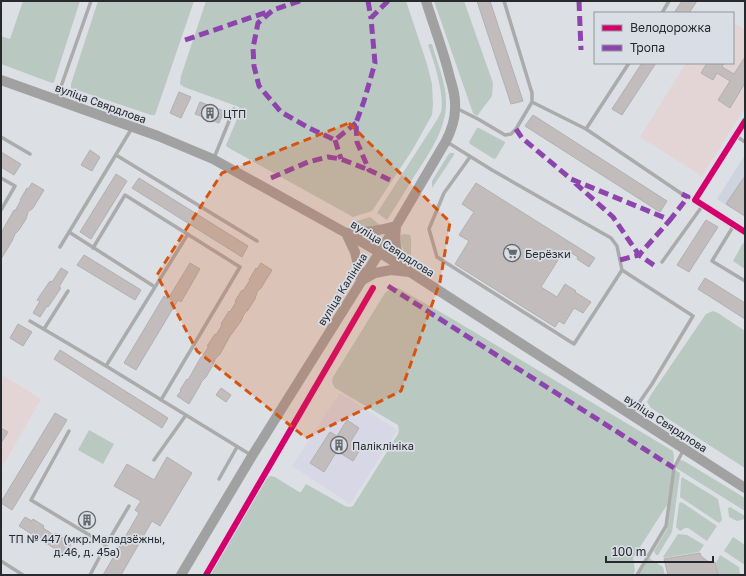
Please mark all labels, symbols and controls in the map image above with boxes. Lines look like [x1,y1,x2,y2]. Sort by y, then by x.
legend [594,12,734,64]
text: Велодорожка [630,20,711,35]
text: Тропа [630,40,665,55]
street label: вуліца Свярдлова [54,80,148,126]
building icon: ЦТП [200,103,220,123]
place label: ЦТП [223,107,246,120]
street label: вуліца Свярдлова [349,217,437,279]
supermarket icon: Берёзки [502,243,522,263]
place label: Берёзки [525,247,571,260]
street label: вуліца Калініна [315,250,369,328]
street label: вуліца Свярдлова [622,391,710,455]
building icon: Паліклініка [329,435,349,455]
place label: Паліклініка [352,439,414,452]
building icon: ТП № 447 (мкр.Маладзёжны, д.46, д. 45а) [77,510,97,530]
place label: ТП № 447 (мкр.Маладзёжны, д.46, д. 45а) [9,532,165,558]
scale bar [606,538,713,564]
text: 100 m [612,544,646,559]

